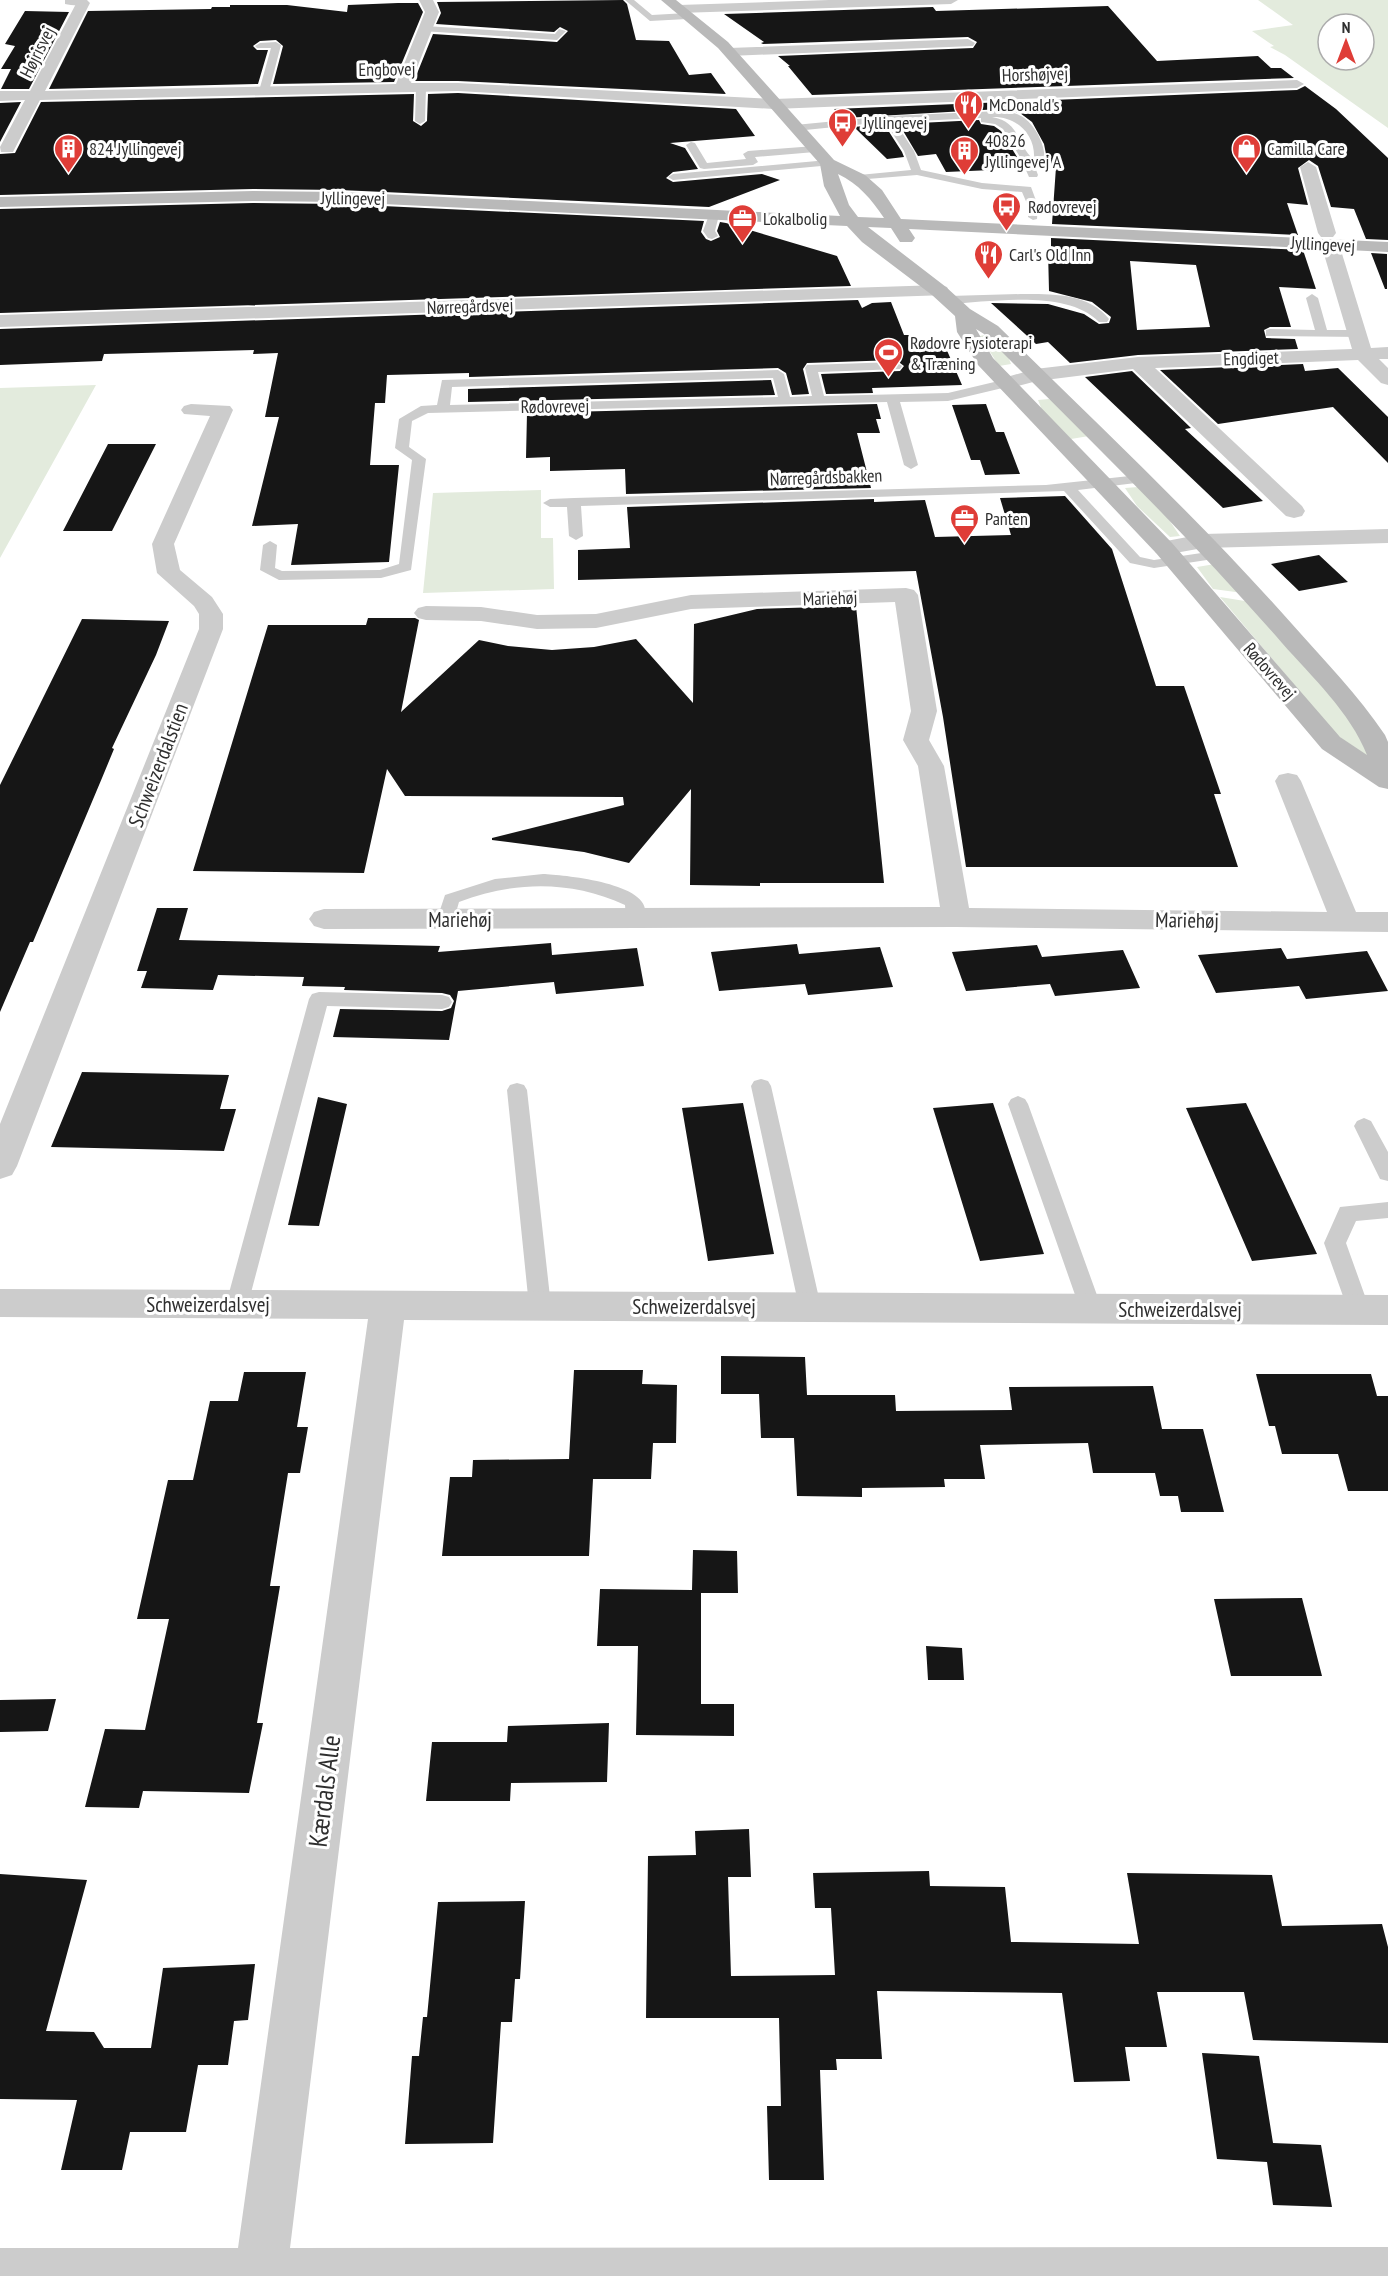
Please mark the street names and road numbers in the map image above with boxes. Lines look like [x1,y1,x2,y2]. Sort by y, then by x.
street label: Højrisvej [14,22,60,82]
street label: Engbovej [358,57,416,81]
street label: Horshøjvej [1001,61,1069,87]
street label: Jyllingevej [320,186,385,210]
street label: Jyllingevej [1289,231,1356,257]
street label: Nørregårdsvej [426,293,514,319]
street label: Engdiget [1223,346,1279,370]
street label: Rødovrevej [521,394,589,418]
street label: Nørregårdsbakken [769,464,883,490]
street label: Mariehøj [802,586,858,610]
street label: Rødovrevej [1239,638,1301,704]
street label: Schweizerdalstien [122,699,194,831]
street label: Mariehøj [428,906,492,933]
street label: Mariehøj [1155,906,1219,934]
street label: Schweizerdalsvej [146,1291,270,1318]
street label: Schweizerdalsvej [632,1293,756,1320]
street label: Schweizerdalsvej [1118,1296,1242,1323]
street label: Kærdals Alle [301,1733,347,1849]

